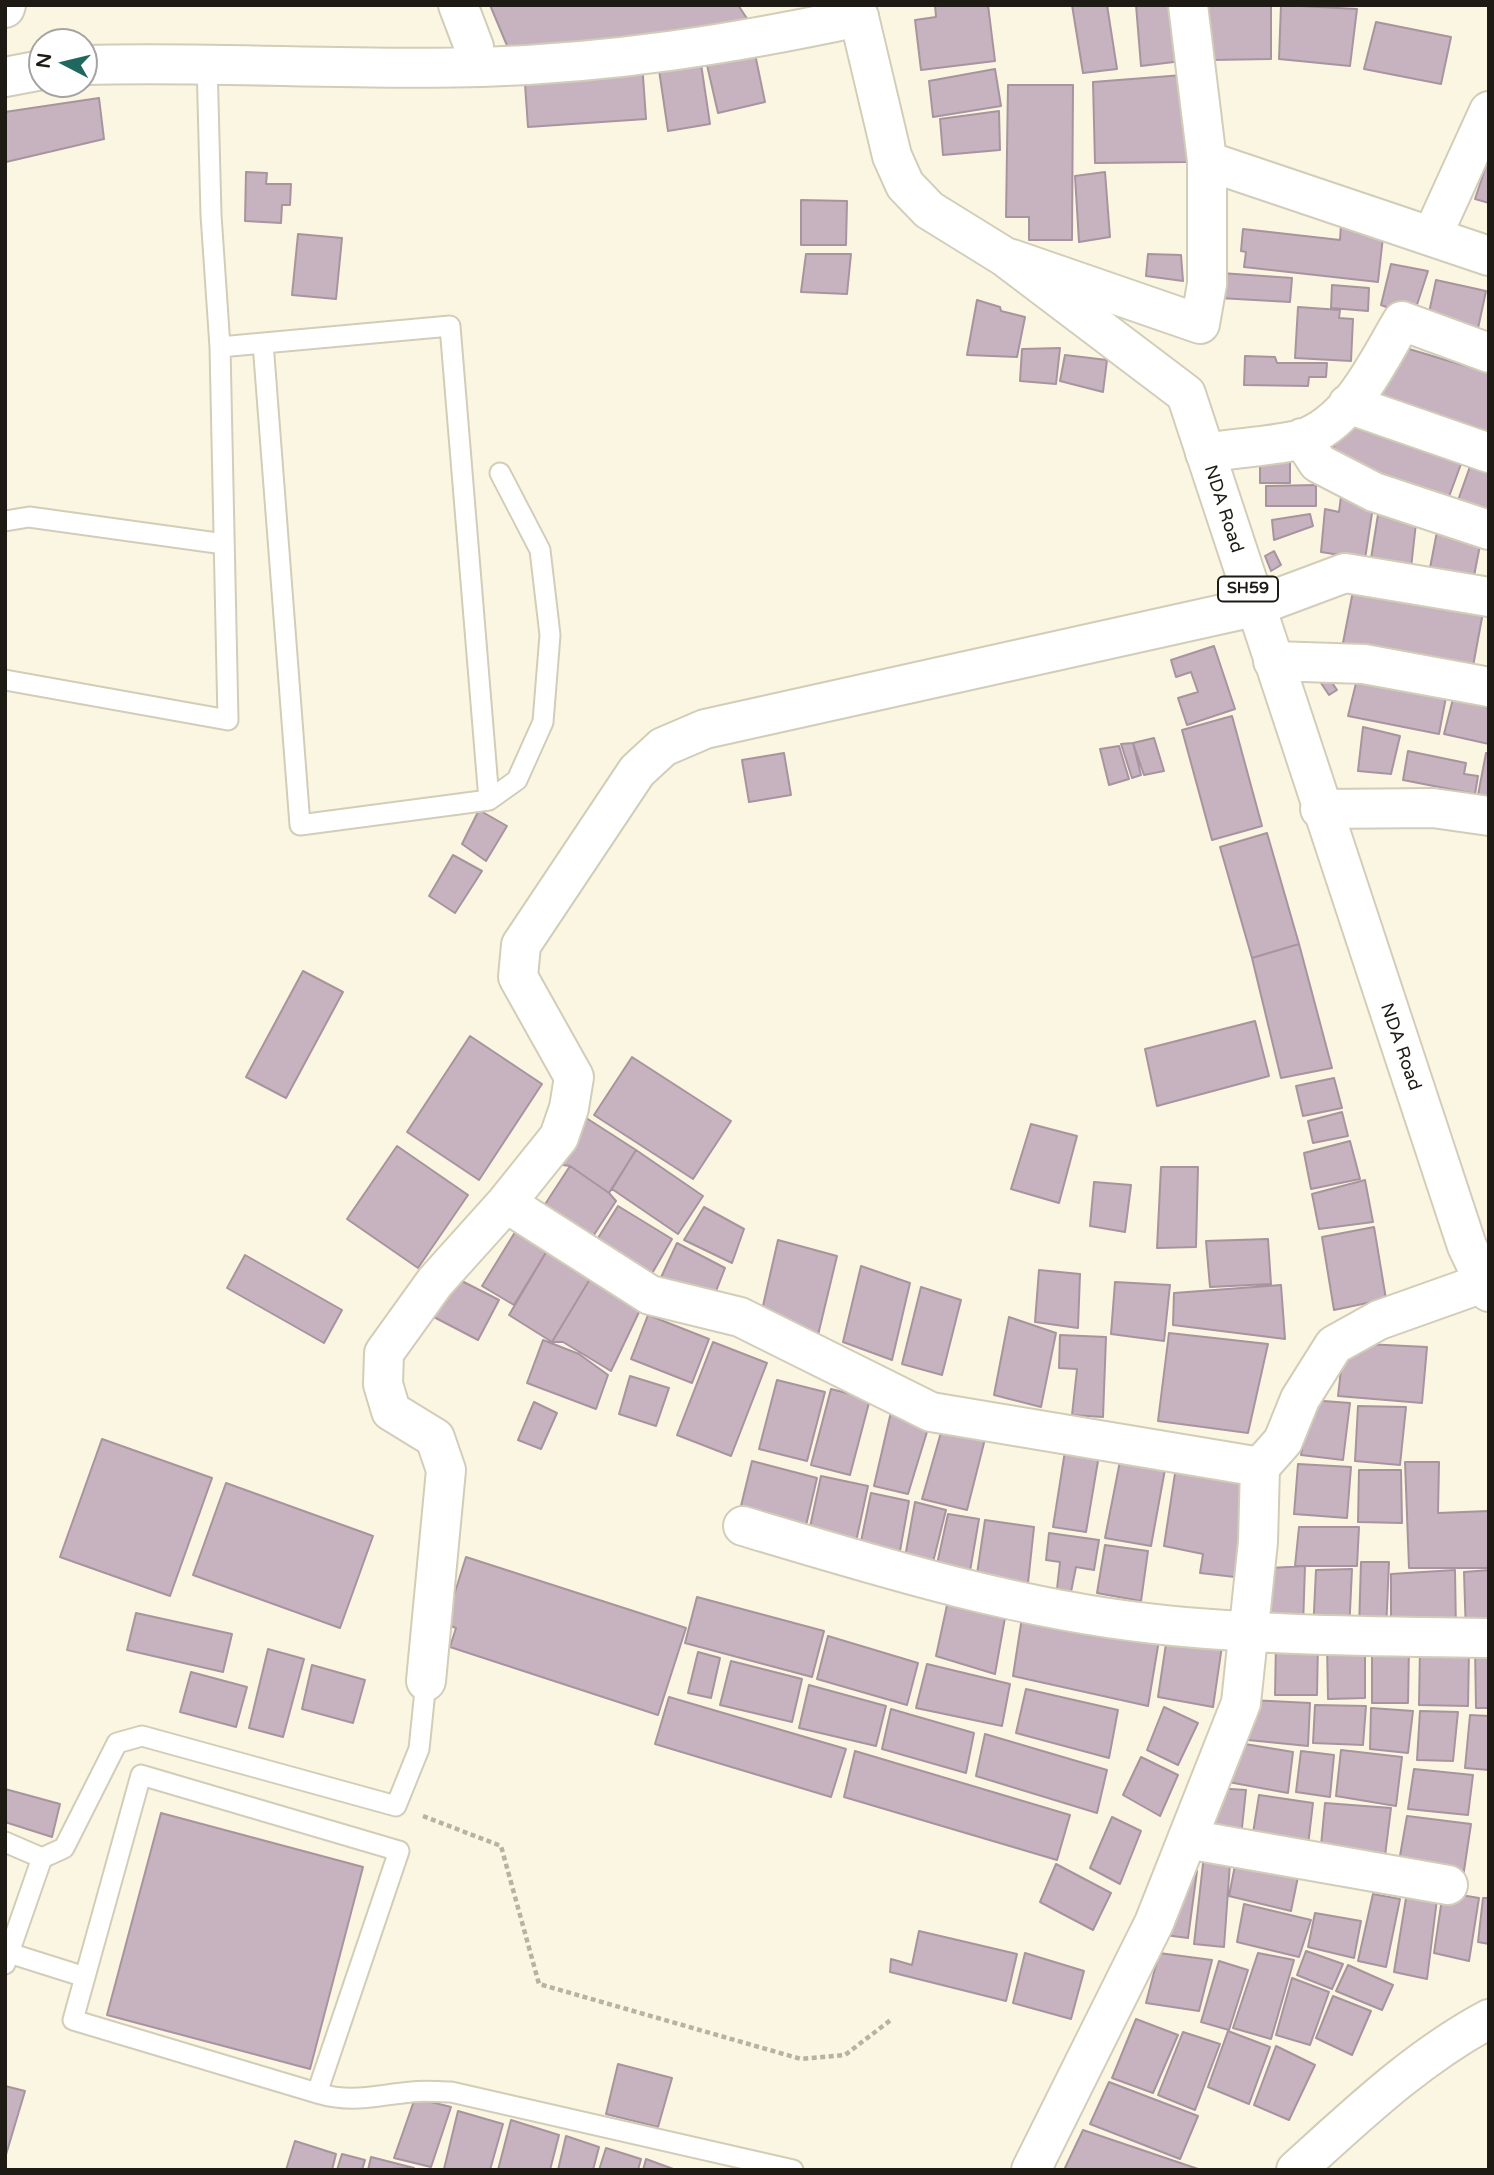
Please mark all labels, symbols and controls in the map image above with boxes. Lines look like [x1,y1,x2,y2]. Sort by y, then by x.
north arrow [28,28,98,98]
text: N [32,52,56,70]
street label: NDA Road [1199,462,1247,556]
road number: SH59 [1218,576,1278,602]
street label: NDA Road [1375,1000,1425,1094]

